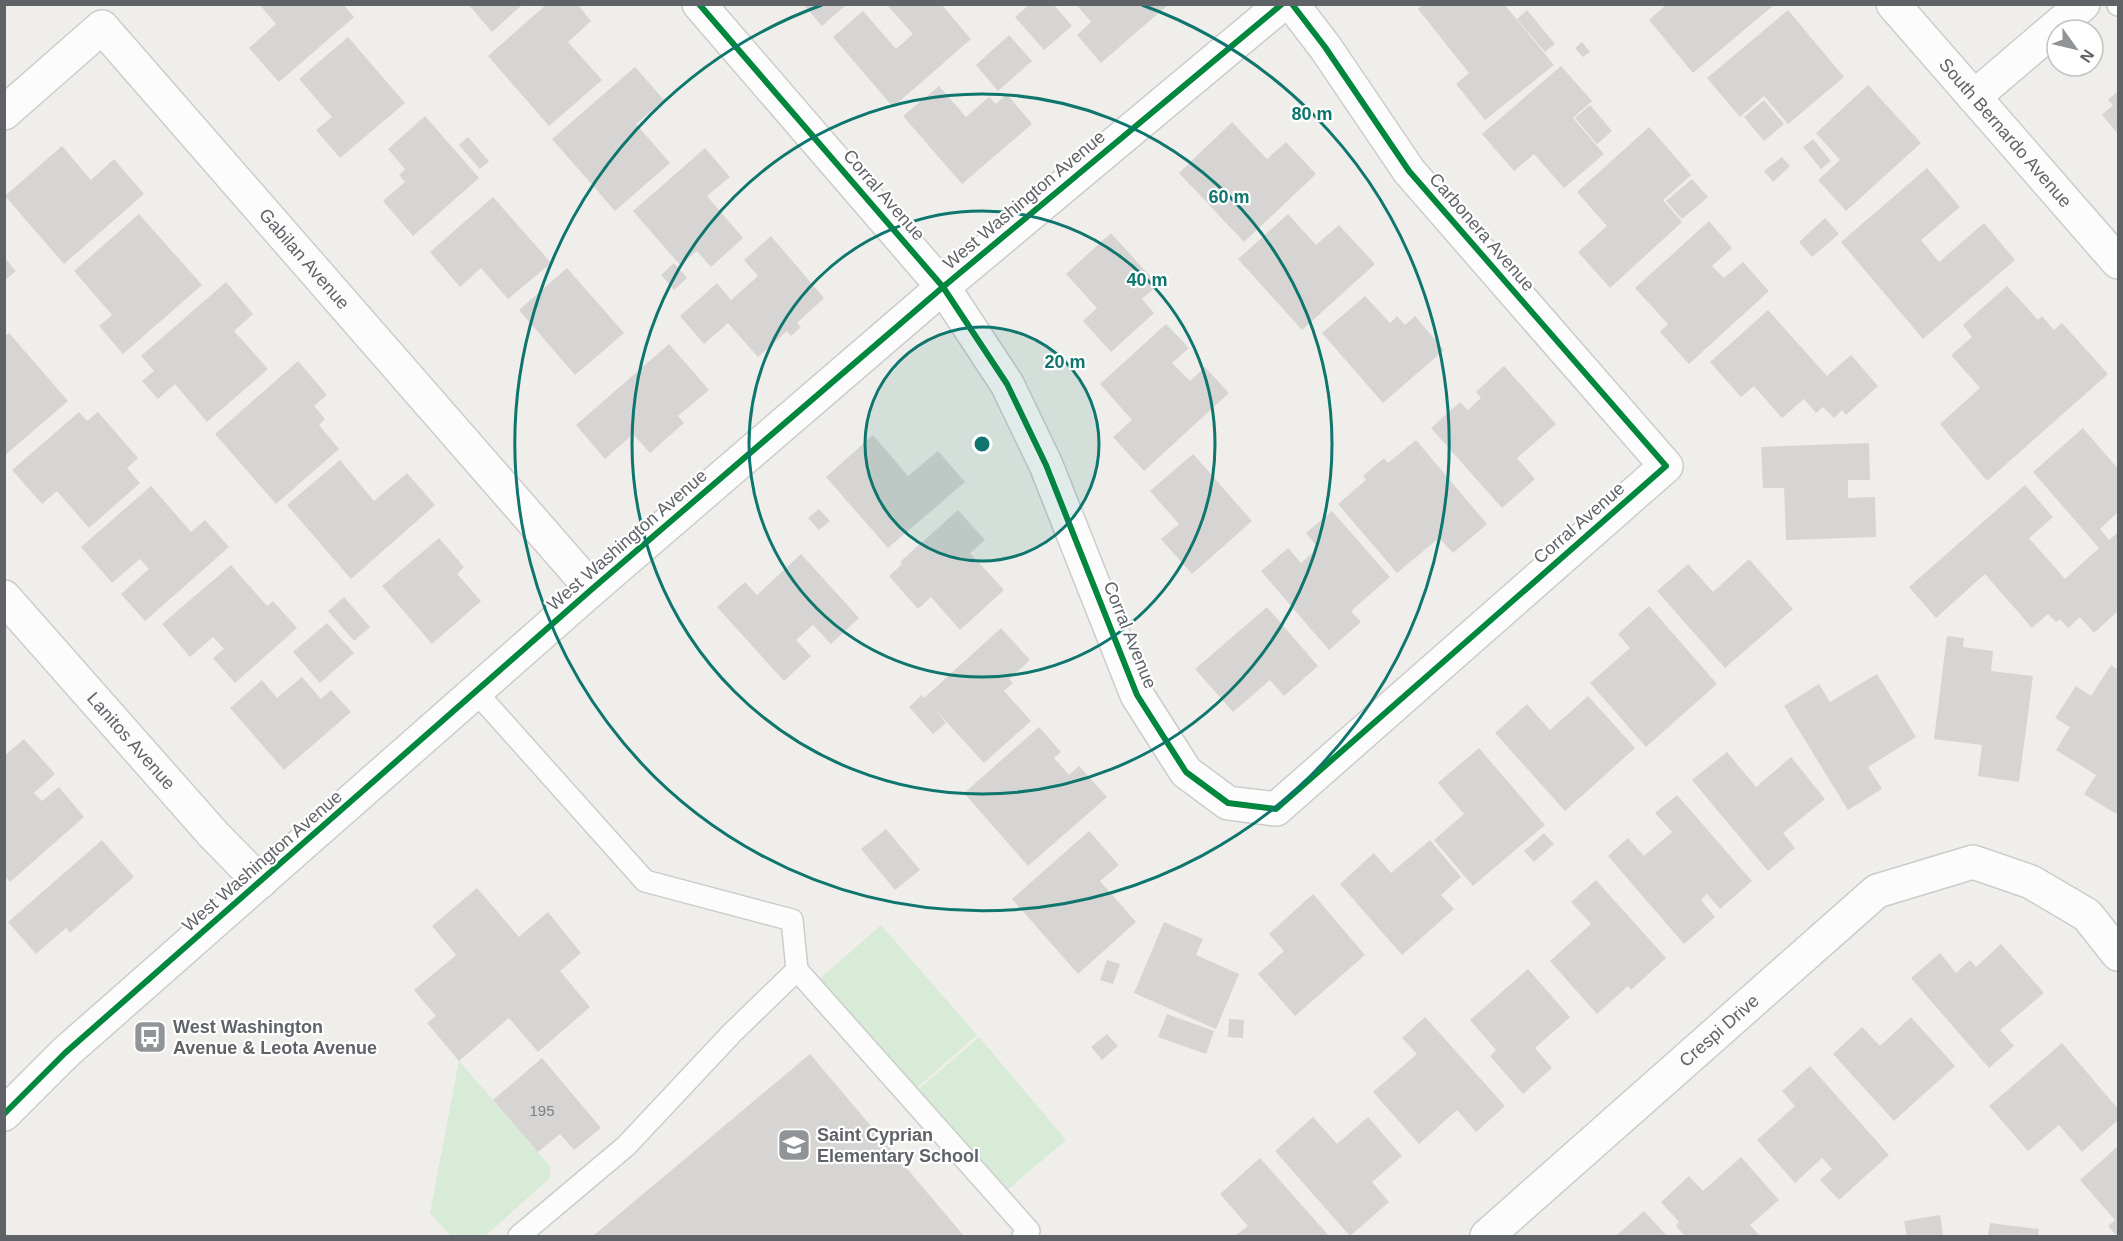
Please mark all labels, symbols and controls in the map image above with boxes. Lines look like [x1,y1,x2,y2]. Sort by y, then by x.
north arrow [2045,18,2105,78]
text: N [2077,47,2097,66]
street label: South Bernardo Avenue [1935,54,2076,211]
text: 80 m [1291,104,1333,124]
street label: West Washington Avenue [939,127,1109,273]
street label: Corral Avenue [839,146,929,244]
street label: Carbonera Avenue [1425,169,1539,295]
text: 60 m [1208,187,1250,207]
street label: Gabilan Avenue [255,204,353,313]
text: 40 m [1126,270,1168,290]
text: 20 m [1044,352,1086,372]
centre of rings [972,434,992,454]
street label: West Washington Avenue [543,465,711,615]
street label: Corral Avenue [1530,478,1628,568]
street label: Corral Avenue [1099,579,1161,691]
street label: Lanitos Avenue [83,688,179,794]
street label: West Washington Avenue [178,786,346,936]
street label: Crespi Drive [1675,990,1763,1071]
place label: West Washington Avenue & Leota Avenue [173,1017,377,1058]
bus stop icon: West Washington Avenue & Leota Avenue [132,1019,168,1055]
house number: 195 [529,1102,555,1119]
place label: Saint Cyprian Elementary School [817,1125,979,1166]
school or university icon: Saint Cyprian Elementary School [776,1127,812,1163]

